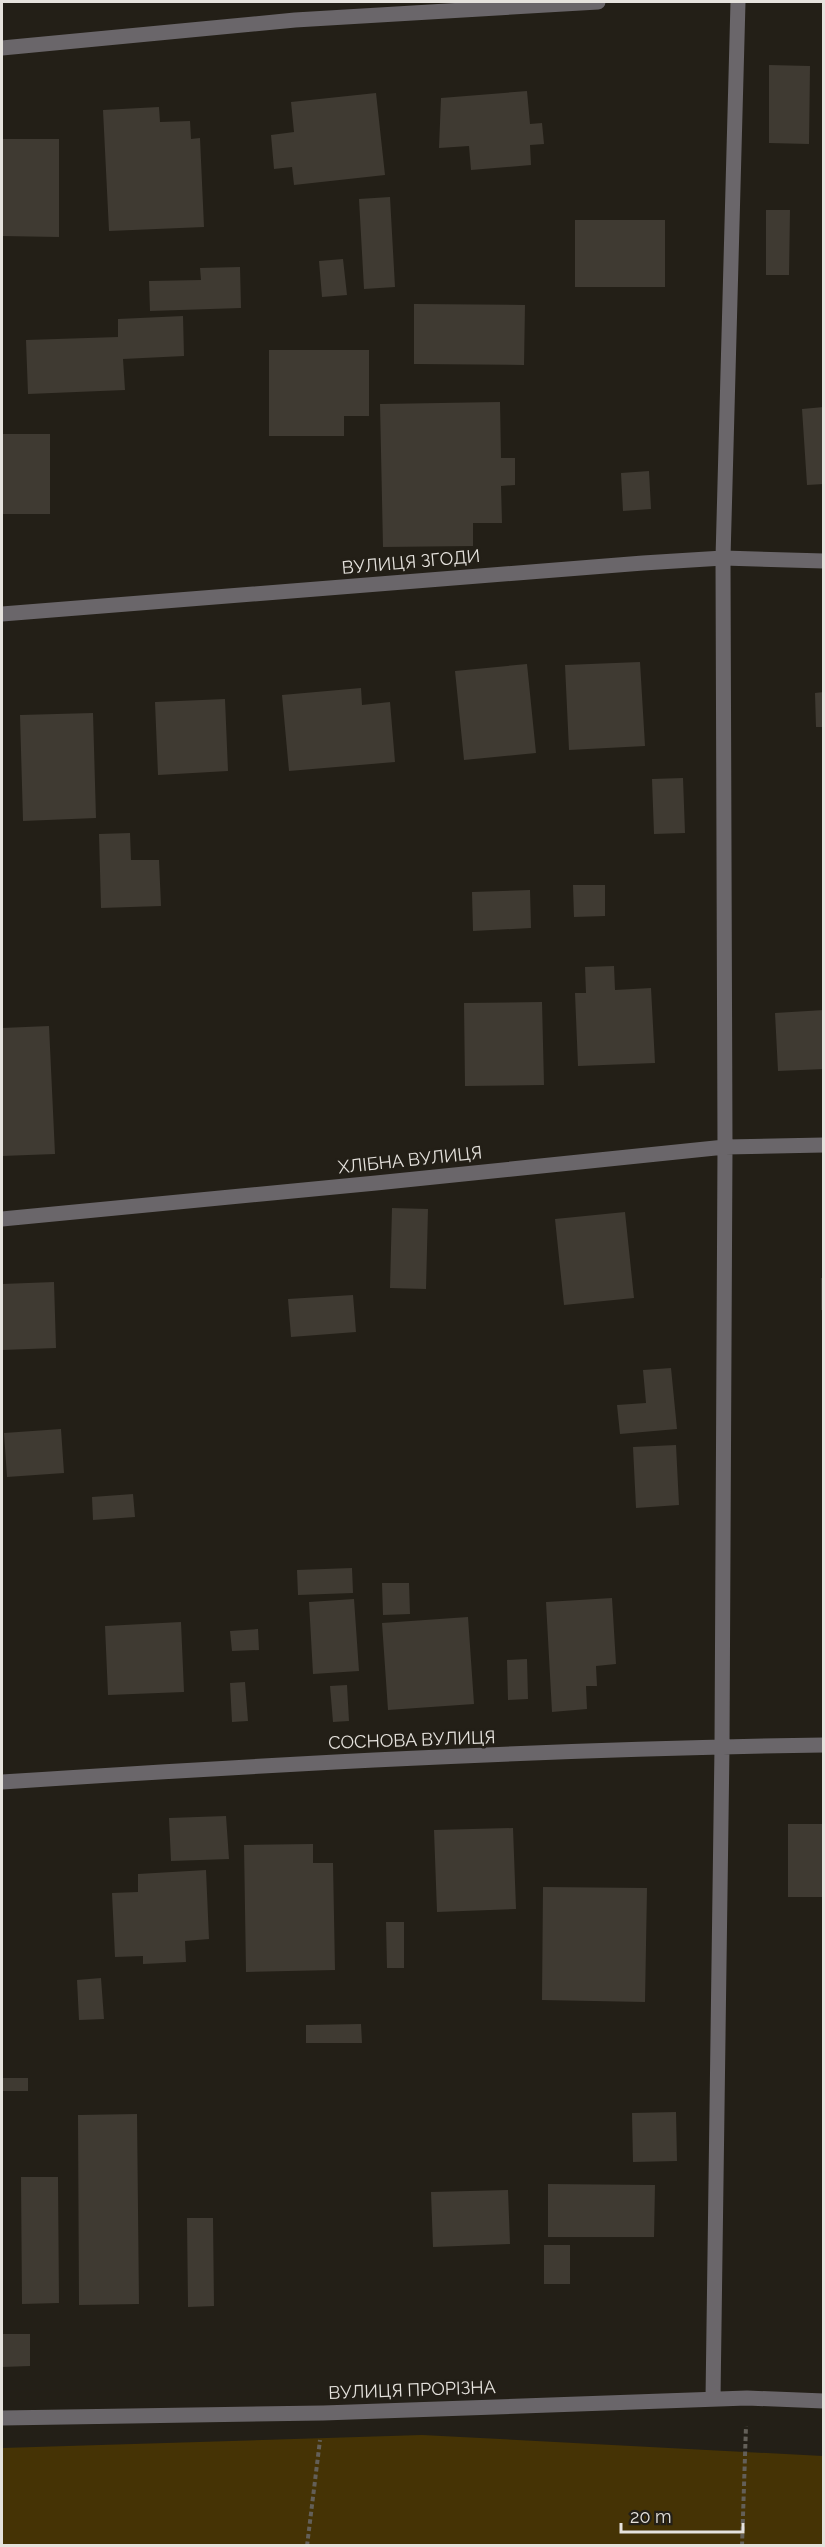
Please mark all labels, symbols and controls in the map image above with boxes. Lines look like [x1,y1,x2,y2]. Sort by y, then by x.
street label: ВУЛИЦЯ ЗГОДИ [341,545,481,578]
street label: ХЛІБНА ВУЛИЦЯ [337,1141,483,1178]
street label: СОСНОВА ВУЛИЦЯ [328,1726,496,1753]
street label: ВУЛИЦЯ ПРОРІЗНА [328,2376,496,2403]
scale bar [621,2496,742,2534]
text: 20 m [630,2506,672,2527]

